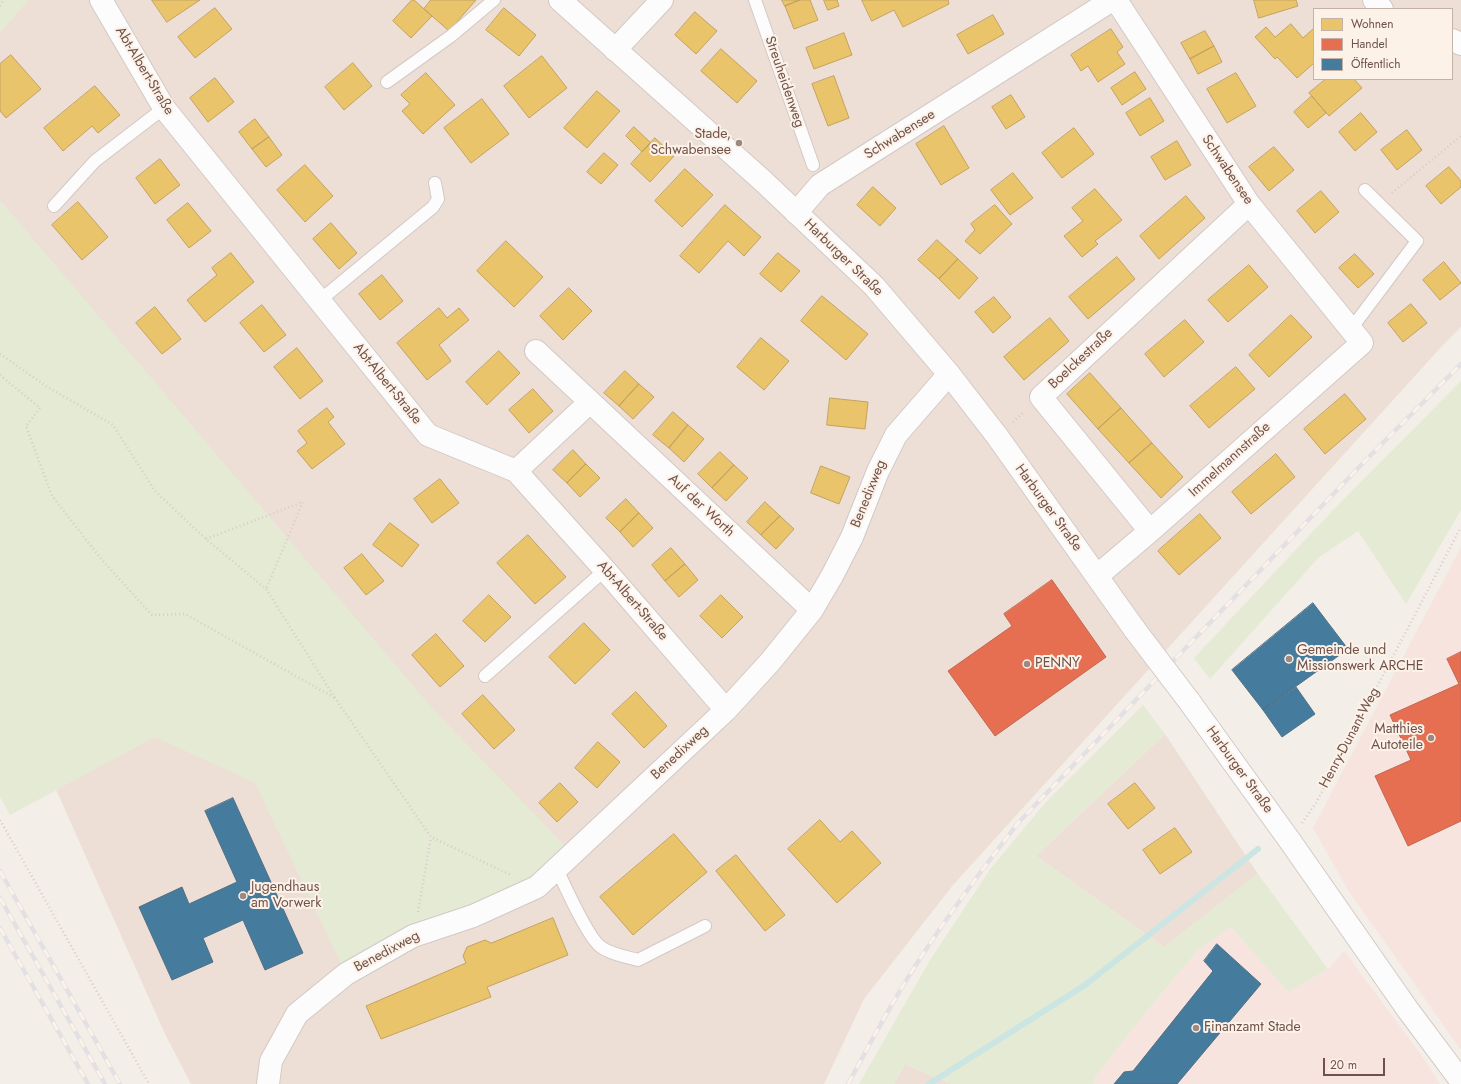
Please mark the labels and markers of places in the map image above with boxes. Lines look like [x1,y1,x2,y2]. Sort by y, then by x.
place label: Stade, Schwabensee [651,127,731,160]
marker: Stade, Schwabensee [734,138,744,148]
place label: Gemeinde und Missionswerk ARCHE [1297,643,1424,676]
marker: Gemeinde und Missionswerk ARCHE [1284,654,1294,664]
place label: PENNY [1035,656,1080,672]
marker: PENNY [1022,659,1032,669]
place label: Matthies Autoteile [1371,722,1423,754]
marker: Matthies Autoteile [1426,733,1436,743]
place label: Jugendhaus am Vorwerk [251,880,321,912]
marker: Jugendhaus am Vorwerk [238,891,248,901]
place label: Finanzamt Stade [1204,1020,1301,1036]
marker: Finanzamt Stade [1191,1023,1201,1033]

